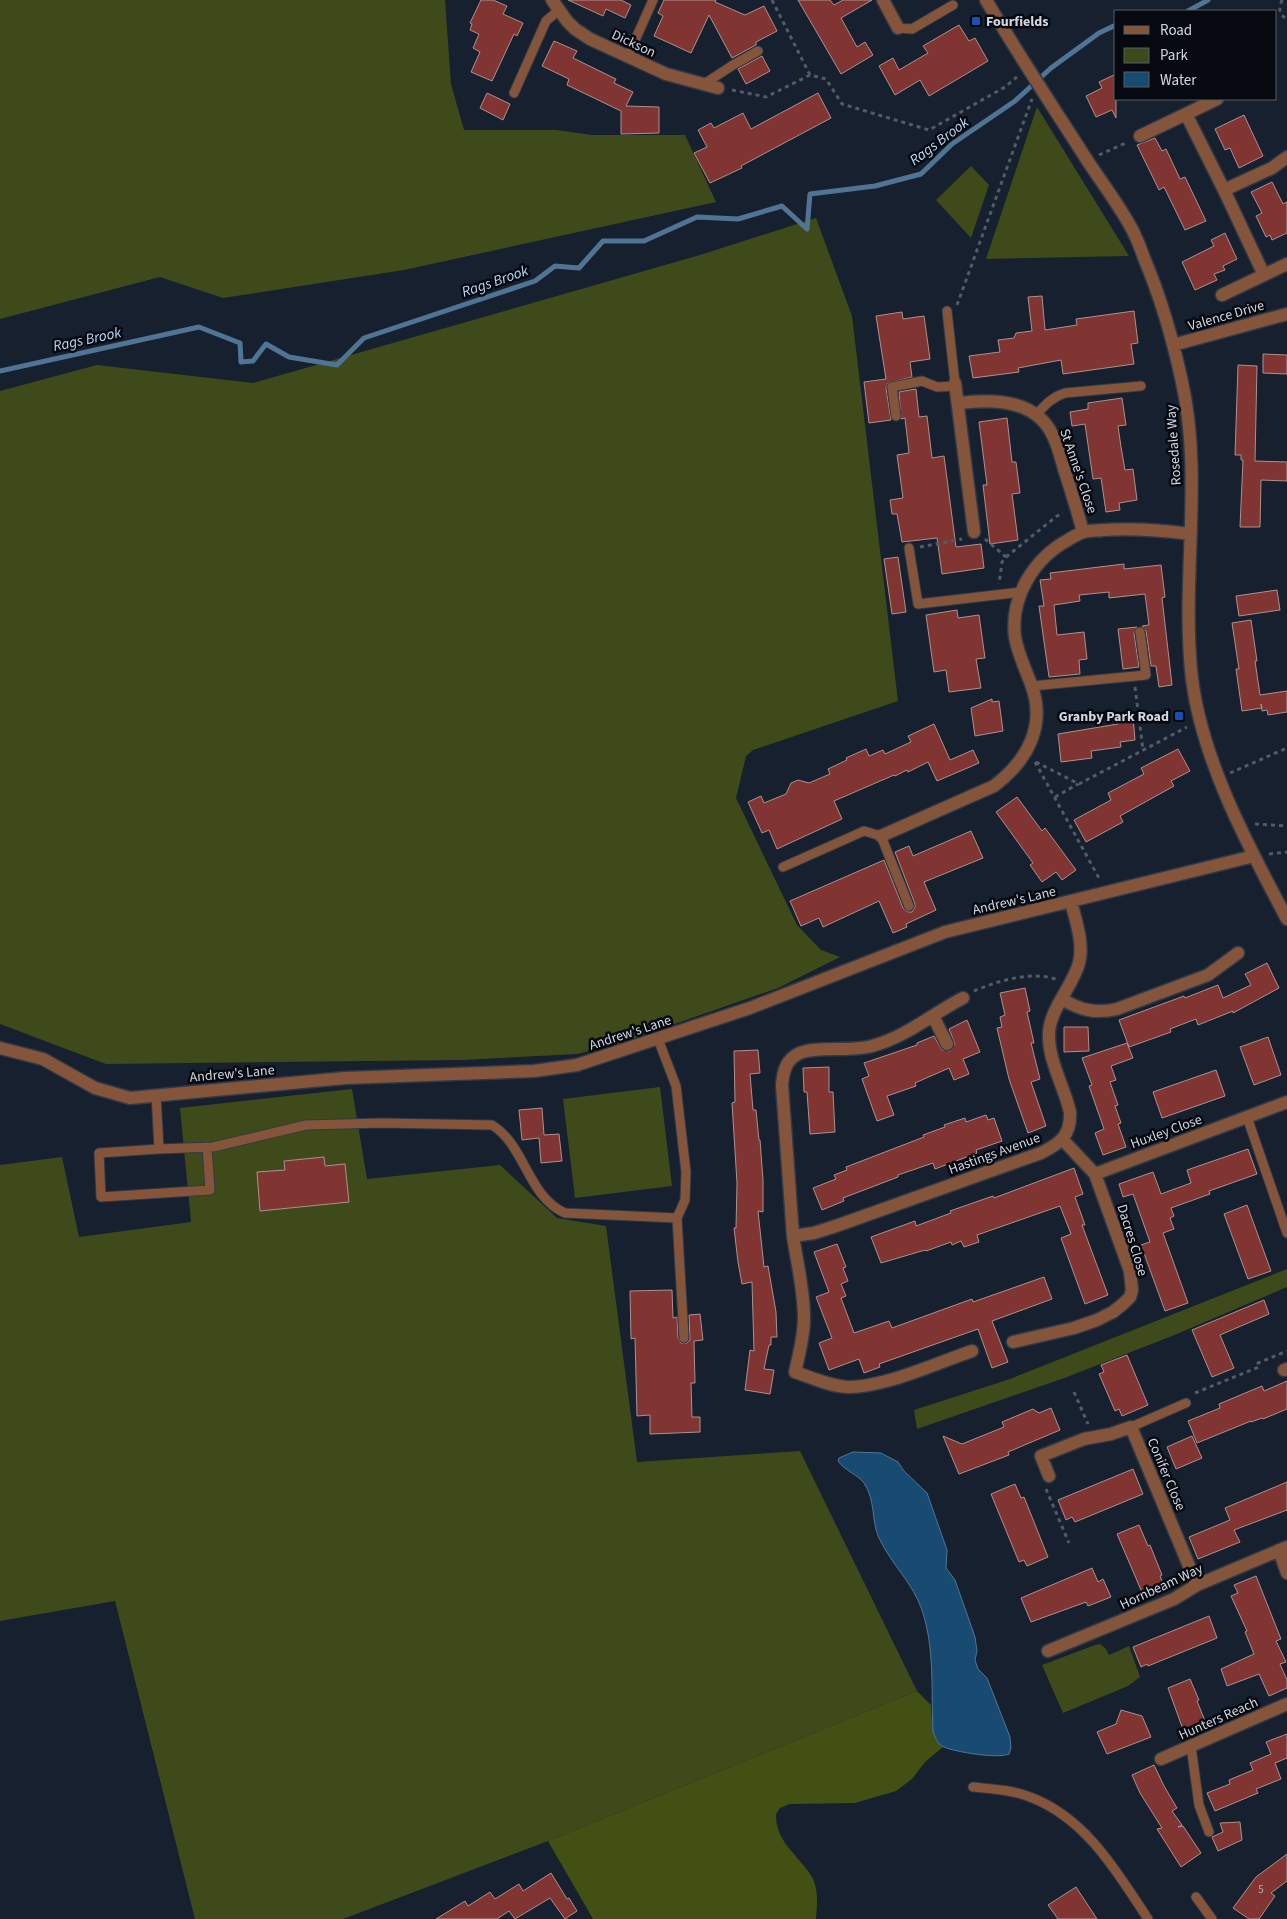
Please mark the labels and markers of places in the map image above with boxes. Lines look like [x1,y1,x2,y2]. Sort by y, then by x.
place label: Fourfields [986,12,1049,32]
marker: Fourfields [970,15,982,27]
place label: Granby Park Road [1059,707,1169,727]
marker: Granby Park Road [1173,710,1185,722]

